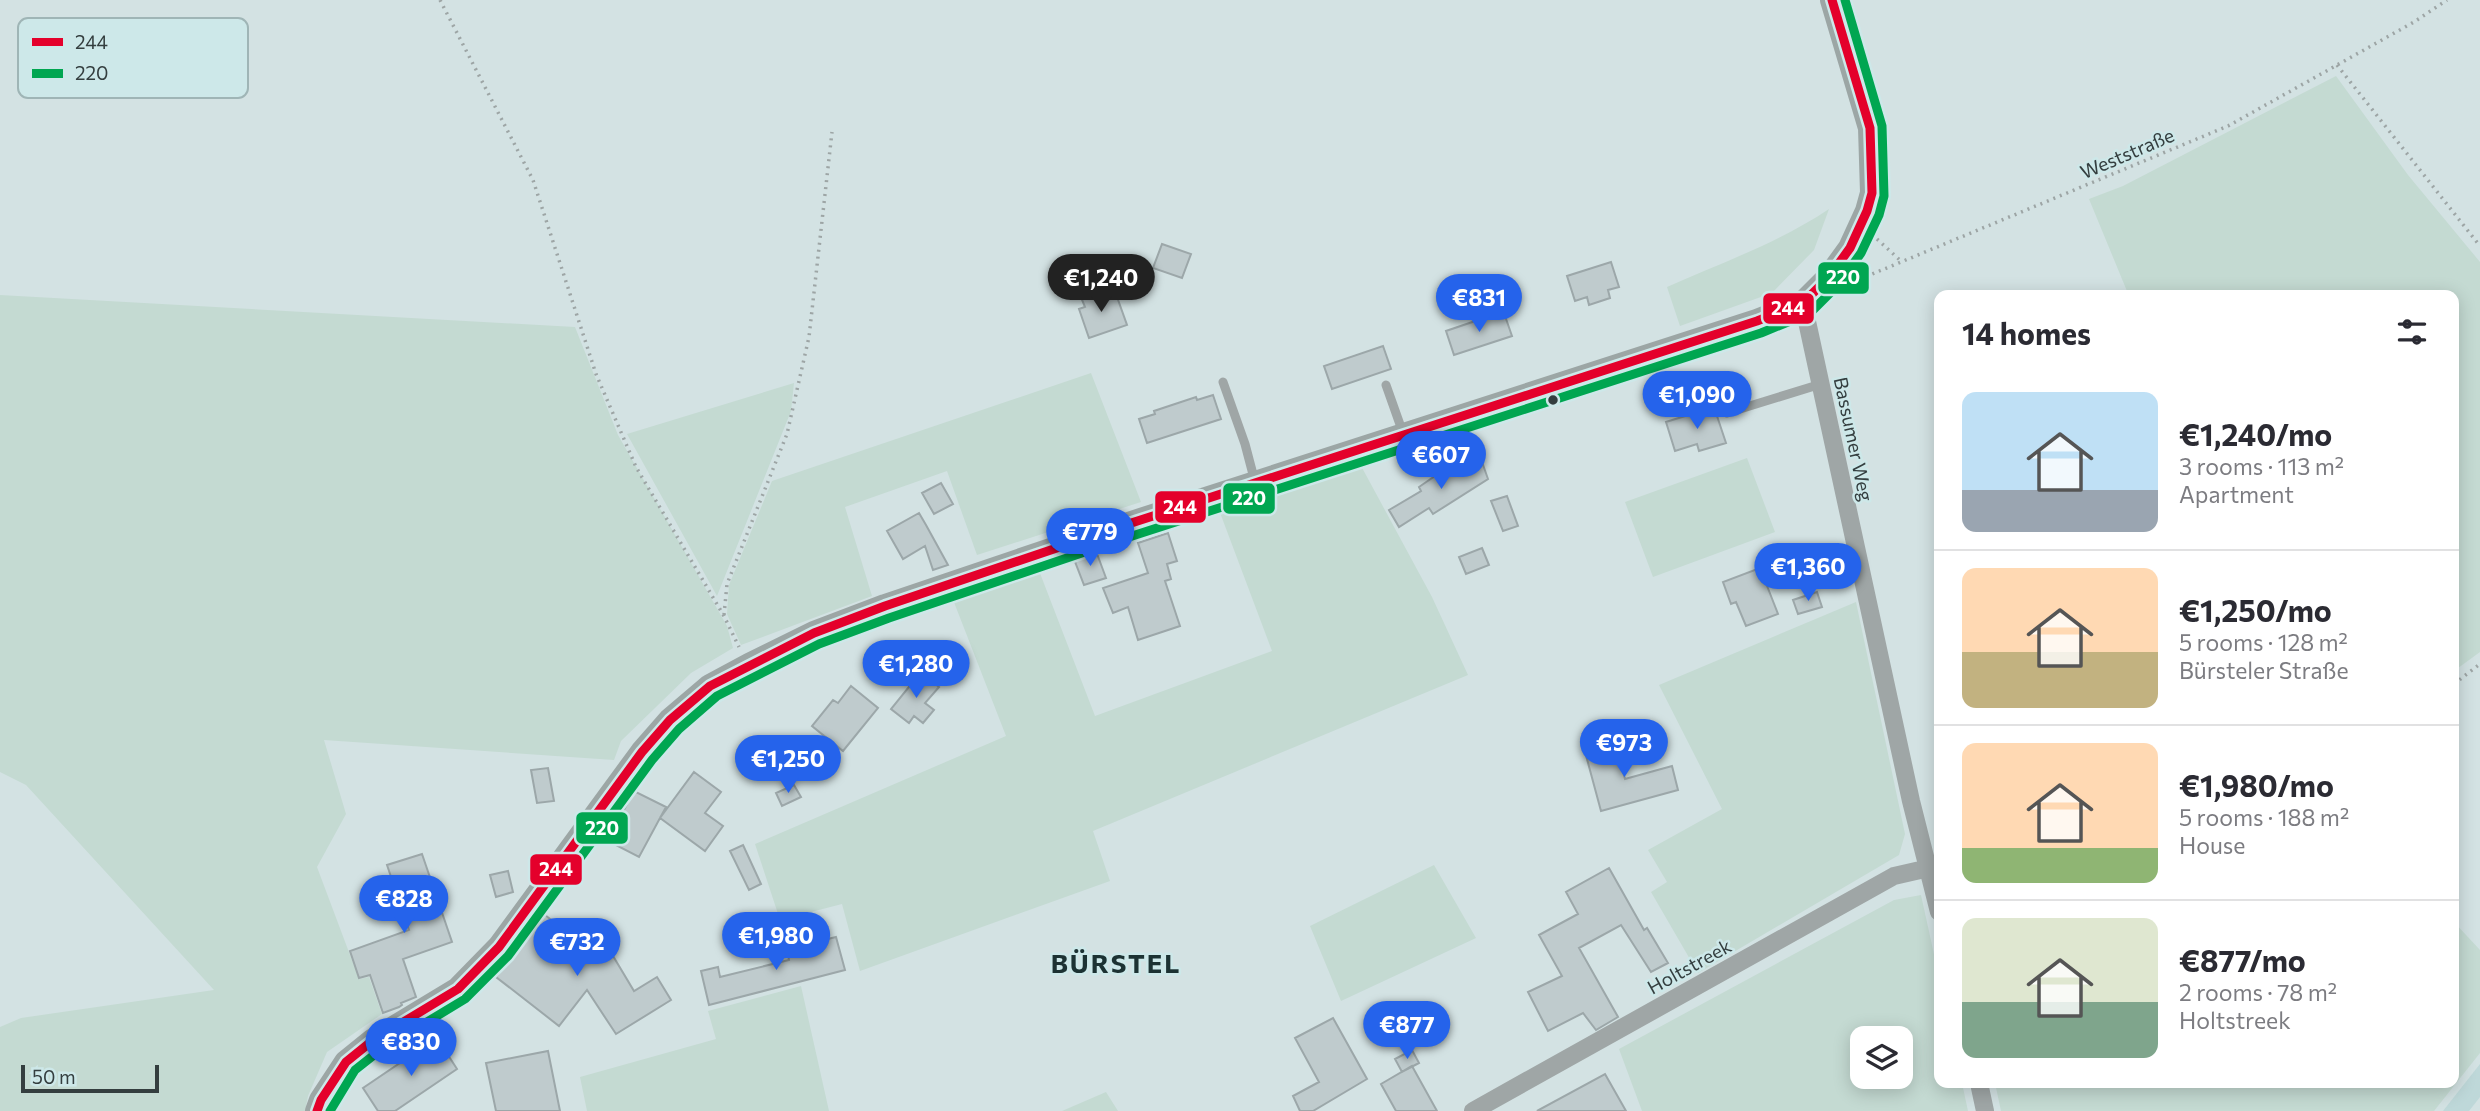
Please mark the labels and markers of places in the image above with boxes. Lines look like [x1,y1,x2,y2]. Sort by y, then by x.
pin: €1,240 [1044,254,1158,314]
pin: €831 [1438,274,1520,334]
pin: €1,090 [1640,372,1754,431]
unlabelled marker [1546,393,1560,407]
pin: €607 [1400,432,1482,491]
pin: €779 [1049,508,1131,568]
pin: €1,360 [1751,544,1865,603]
pin: €1,280 [859,640,973,700]
pin: €973 [1583,720,1665,779]
pin: €1,250 [731,736,845,795]
pin: €828 [363,876,445,935]
pin: €1,980 [719,912,833,972]
pin: €732 [536,918,618,978]
pin: €877 [1366,1002,1448,1061]
pin: €830 [370,1018,452,1078]

